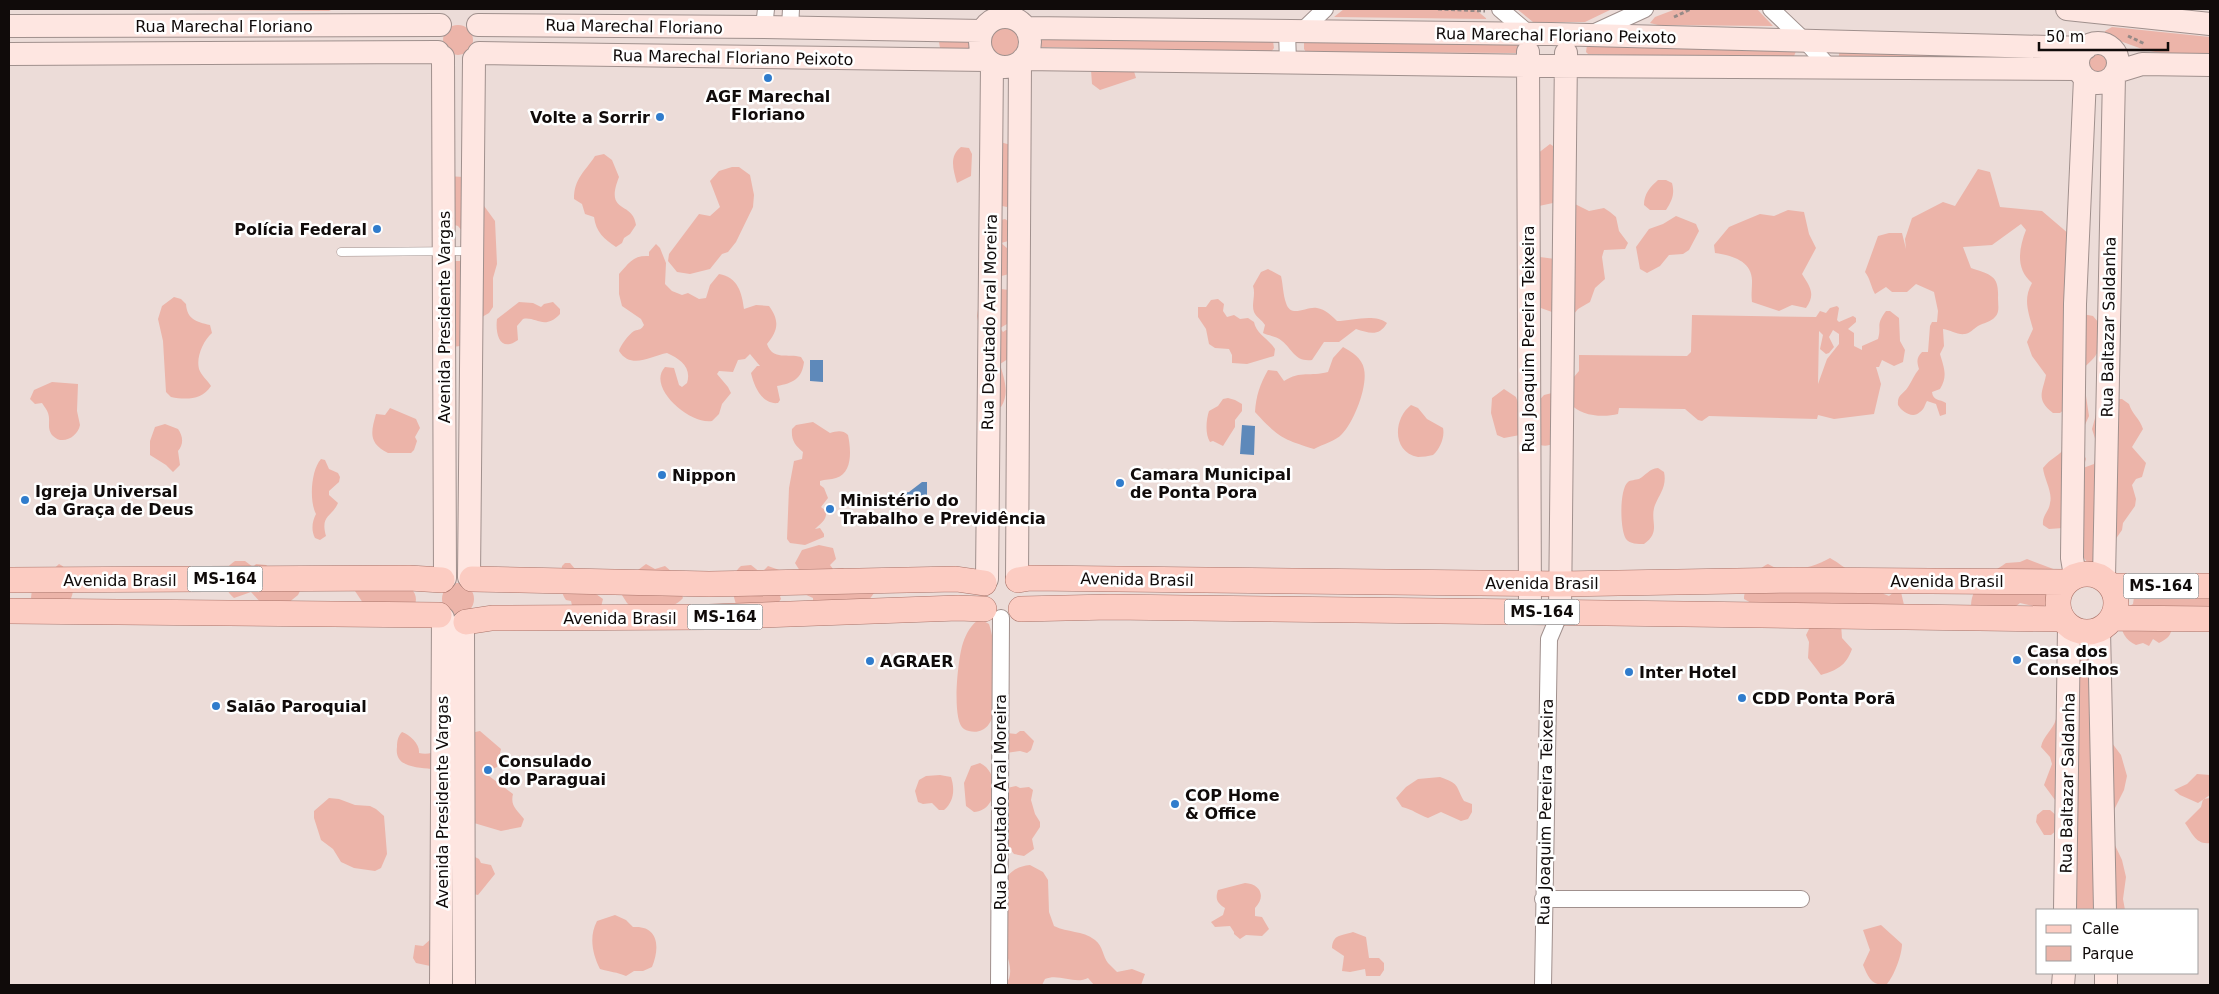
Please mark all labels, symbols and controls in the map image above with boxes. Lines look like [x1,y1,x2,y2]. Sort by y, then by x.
street label: Rua Marechal Floriano [545,15,723,38]
street label: Rua Marechal Floriano [135,17,313,36]
scale bar [2039,20,2168,52]
street label: Rua Marechal Floriano Peixoto [1435,24,1677,47]
text: 50 m [2046,28,2084,46]
street label: Rua Marechal Floriano Peixoto [612,46,854,69]
marker: AGF Marechal Floriano [762,72,774,84]
place label: AGF Marechal Floriano [706,87,830,124]
place label: Volte a Sorrir [530,108,650,127]
marker: Volte a Sorrir [654,111,666,123]
street label: Avenida Presidente Vargas [435,211,454,423]
street label: Rua Deputado Aral Moreira [978,214,1001,430]
place label: Polícia Federal [234,220,367,239]
marker: Polícia Federal [371,223,383,235]
street label: Rua Joaquim Pereira Teixeira [1519,225,1538,453]
street label: Rua Baltazar Saldanha [2097,236,2120,418]
place label: Camara Municipal de Ponta Pora [1130,465,1291,502]
place label: Nippon [672,466,736,485]
marker: Nippon [656,469,668,481]
marker: Camara Municipal de Ponta Pora [1114,477,1126,489]
place label: Igreja Universal da Graça de Deus [35,482,193,519]
place label: Ministério do Trabalho e Previdência [840,491,1046,528]
marker: Igreja Universal da Graça de Deus [19,494,31,506]
marker: Ministério do Trabalho e Previdência [824,503,836,515]
road number: MS-164 [188,566,262,592]
street label: Avenida Brasil [1080,569,1194,590]
street label: Avenida Brasil [63,571,177,590]
street label: Avenida Brasil [1890,572,2004,591]
street label: Avenida Brasil [1485,574,1599,593]
road number: MS-164 [2124,574,2198,598]
road number: MS-164 [1504,600,1580,624]
road number: MS-164 [688,604,762,630]
street label: Avenida Brasil [563,609,677,628]
place label: Casa dos Conselhos [2027,642,2119,679]
place label: AGRAER [880,652,953,671]
marker: Casa dos Conselhos [2011,654,2023,666]
marker: AGRAER [864,655,876,667]
place label: Inter Hotel [1639,663,1737,682]
marker: Inter Hotel [1623,666,1635,678]
place label: CDD Ponta Porã [1752,689,1895,708]
marker: CDD Ponta Porã [1736,692,1748,704]
street label: Rua Baltazar Saldanha [2056,692,2079,874]
street label: Rua Deputado Aral Moreira [991,694,1010,910]
street label: Avenida Presidente Vargas [433,696,452,908]
place label: Salão Paroquial [226,697,367,716]
street label: Rua Joaquim Pereira Teixeira [1534,698,1557,926]
marker: Salão Paroquial [210,700,222,712]
place label: Consulado do Paraguai [498,752,606,789]
marker: Consulado do Paraguai [482,764,494,776]
place label: COP Home & Office [1185,786,1280,823]
marker: COP Home & Office [1169,798,1181,810]
legend [2036,909,2199,974]
text: Calle [2082,920,2119,938]
text: Parque [2082,945,2134,963]

